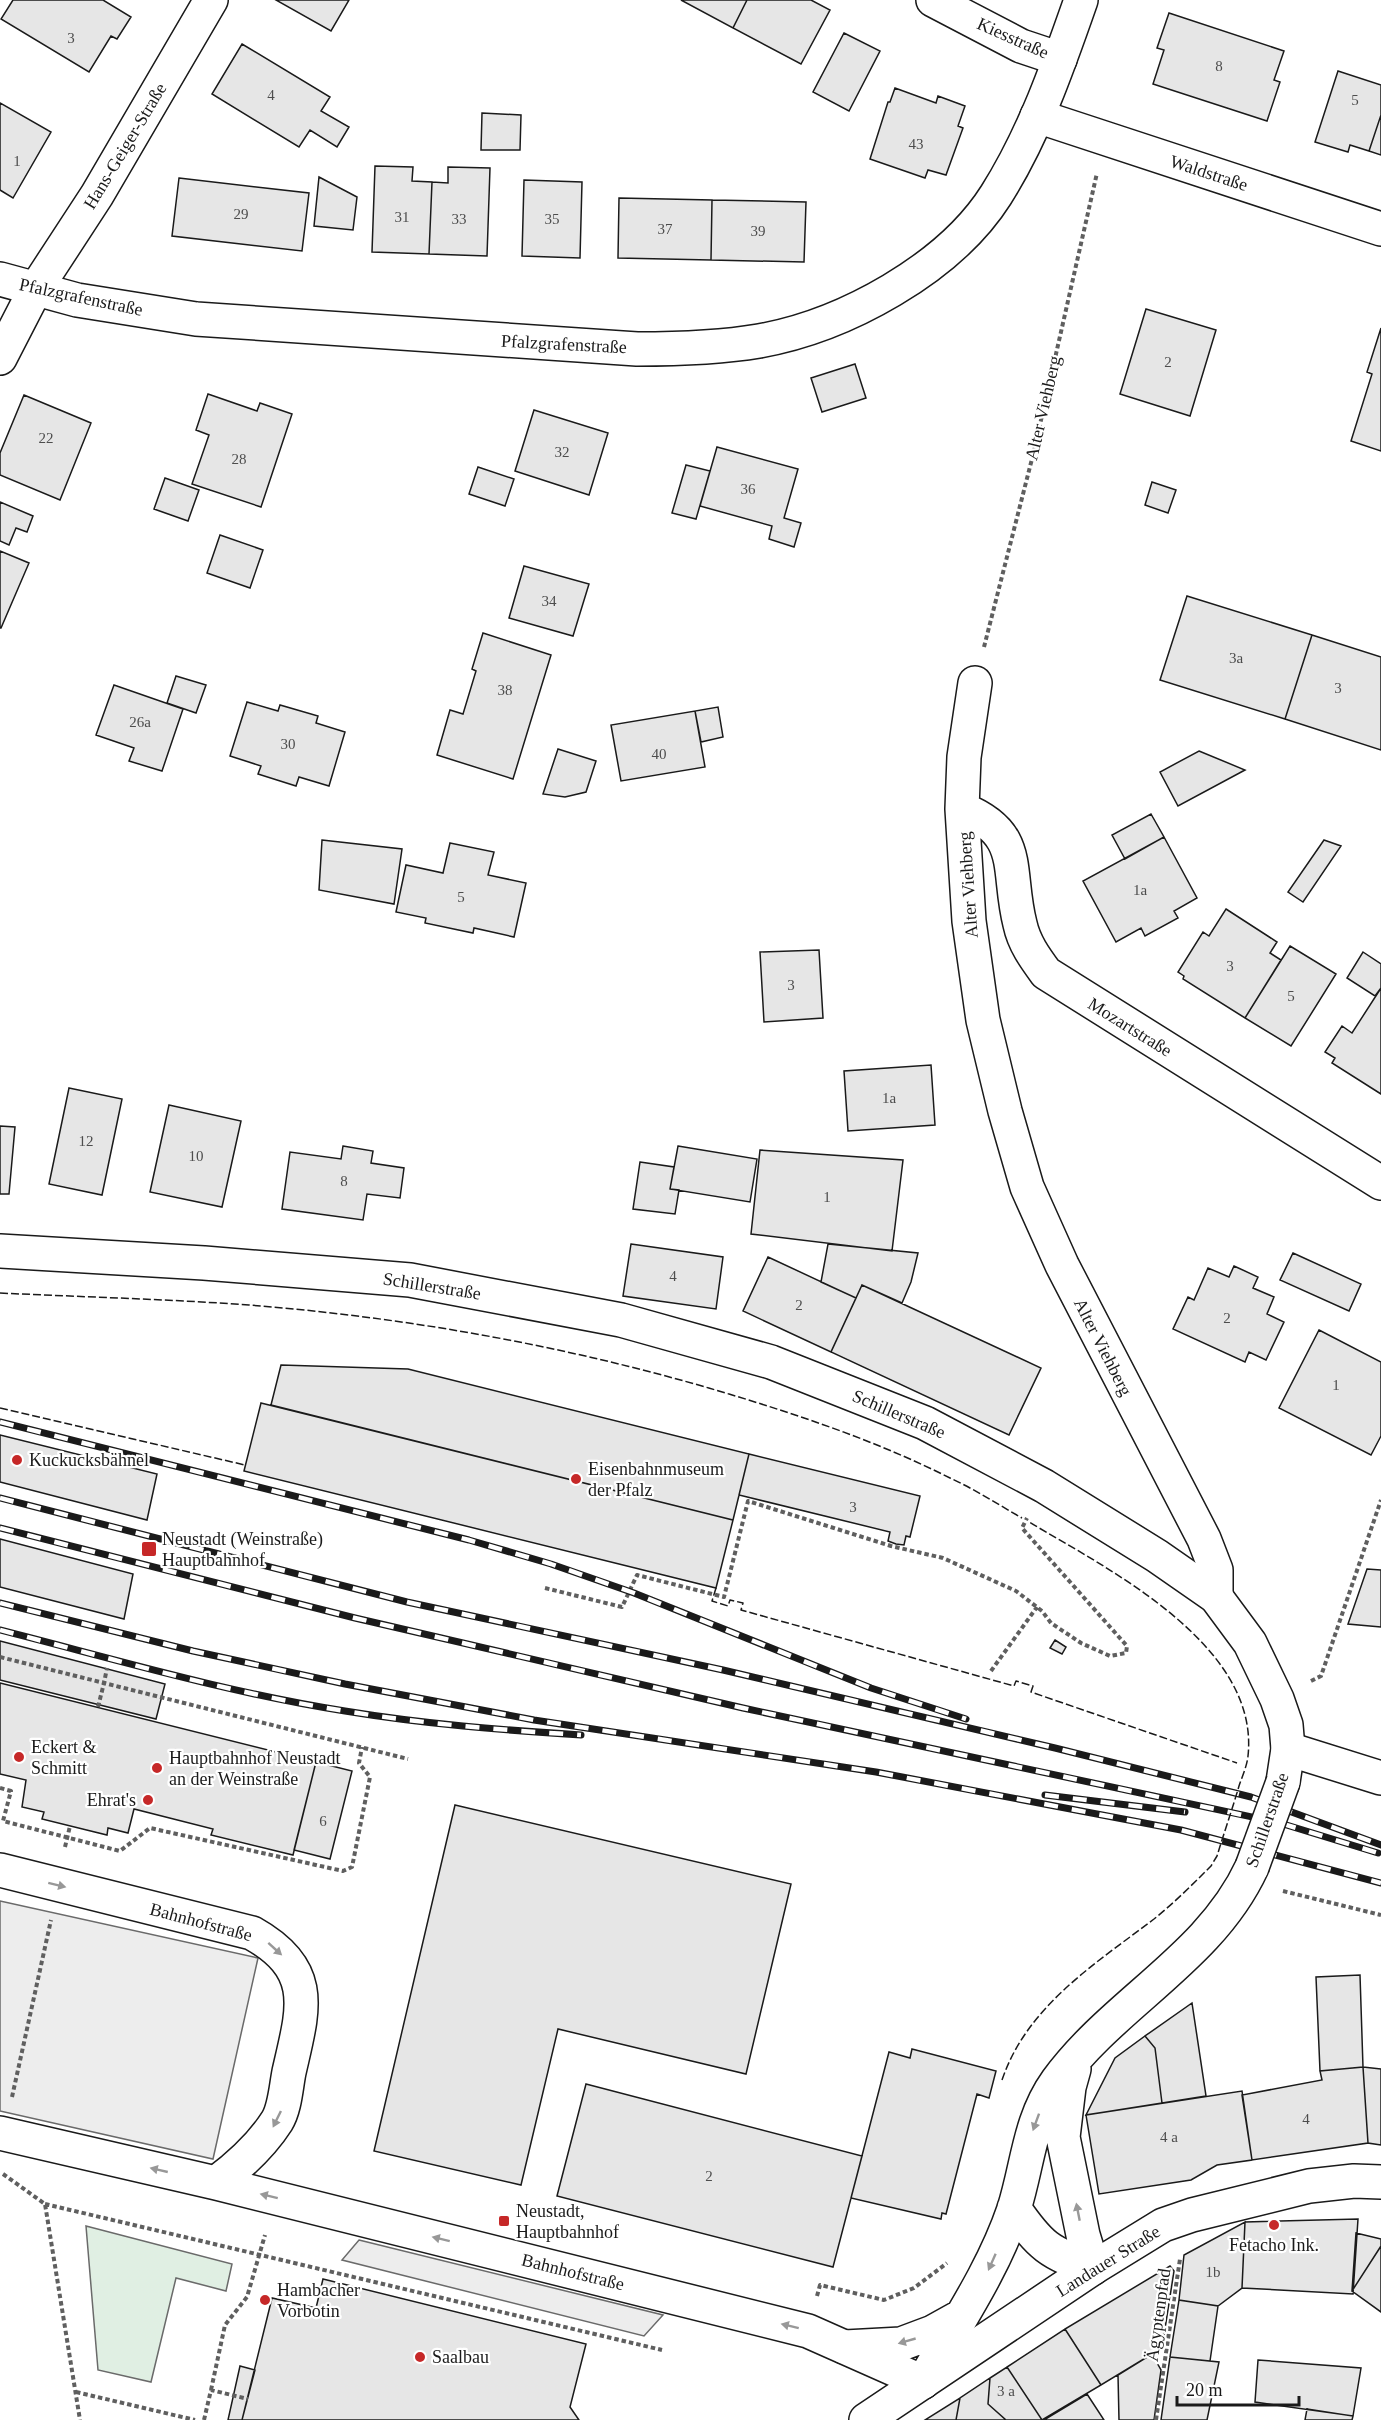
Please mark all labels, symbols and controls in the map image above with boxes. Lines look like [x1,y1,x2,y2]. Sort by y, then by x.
street label: Kiesstraße [974,13,1052,63]
house number: 3 [67,30,75,46]
house number: 8 [1215,58,1223,74]
street label: Hans-Geiger-Straße [79,79,171,213]
house number: 4 [267,87,275,103]
house number: 5 [1351,92,1359,108]
house number: 43 [909,136,924,152]
street label: Waldstraße [1168,151,1250,195]
house number: 1 [13,153,21,169]
house number: 29 [234,206,249,222]
house number: 31 [395,209,410,225]
house number: 33 [452,211,467,227]
house number: 35 [545,211,560,227]
house number: 37 [658,221,673,237]
house number: 39 [751,223,766,239]
street label: Pfalzgrafenstraße [17,274,145,320]
street label: Pfalzgrafenstraße [501,331,627,357]
street label: Alter Viehberg [1021,354,1065,462]
house number: 2 [1164,354,1172,370]
house number: 22 [39,430,54,446]
house number: 32 [555,444,570,460]
house number: 28 [232,451,247,467]
house number: 36 [741,481,756,497]
house number: 34 [542,593,557,609]
house number: 3a [1229,650,1243,666]
house number: 3 [1334,680,1342,696]
house number: 38 [498,682,513,698]
house number: 26a [129,714,151,730]
house number: 30 [281,736,296,752]
house number: 40 [652,746,667,762]
street label: Alter Viehberg [954,831,982,939]
house number: 1a [1133,882,1147,898]
house number: 5 [457,889,465,905]
house number: 3 [1226,958,1234,974]
house number: 3 [787,977,795,993]
house number: 5 [1287,988,1295,1004]
street label: Mozartstraße [1084,993,1176,1061]
house number: 1a [882,1090,896,1106]
house number: 12 [79,1133,94,1149]
house number: 10 [189,1148,204,1164]
house number: 8 [340,1173,348,1189]
house number: 1 [823,1189,831,1205]
street label: Schillerstraße [382,1268,482,1304]
house number: 4 [669,1268,677,1284]
street label: Alter Viehberg [1070,1295,1136,1399]
house number: 2 [795,1297,803,1313]
house number: 2 [1223,1310,1231,1326]
house number: 1 [1332,1377,1340,1393]
street label: Schillerstraße [850,1385,948,1443]
place label: Kuckucksbähnel [29,1450,149,1470]
marker: Kuckucksbähnel [10,1453,24,1467]
place label: Eisenbahnmuseum der Pfalz [588,1459,724,1500]
marker: Eisenbahnmuseum der Pfalz [569,1472,583,1486]
house number: 3 [849,1499,857,1515]
place label: Neustadt (Weinstraße) Hauptbahnhof [162,1529,323,1570]
marker: Neustadt (Weinstraße) Hauptbahnhof [140,1540,158,1558]
place label: Eckert & Schmitt [31,1737,96,1778]
place label: Hauptbahnhof Neustadt an der Weinstraße [169,1748,340,1789]
marker: Eckert & Schmitt [12,1750,26,1764]
marker: Hauptbahnhof Neustadt an der Weinstraße [150,1761,164,1775]
street label: Schillerstraße [1241,1770,1293,1870]
place label: Ehrat's [87,1790,136,1810]
marker: Ehrat's [141,1793,155,1807]
house number: 6 [319,1813,327,1829]
one-way arrow [47,1880,66,1890]
street label: Bahnhofstraße [148,1899,254,1945]
one-way arrow [267,1942,282,1955]
one-way arrow [272,2110,282,2128]
house number: 4 [1302,2111,1310,2127]
one-way arrow [1030,2113,1040,2131]
house number: 4 a [1160,2129,1178,2145]
one-way arrow [150,2164,169,2174]
house number: 2 [705,2168,713,2184]
one-way arrow [260,2191,278,2201]
place label: Neustadt, Hauptbahnhof [516,2201,619,2242]
one-way arrow [1073,2202,1082,2221]
marker: Neustadt, Hauptbahnhof [497,2214,511,2228]
marker: Fetacho Ink. [1267,2218,1281,2232]
street label: Landauer Straße [1052,2221,1164,2301]
one-way arrow [432,2233,450,2243]
place label: Fetacho Ink. [1229,2235,1319,2255]
street label: Bahnhofstraße [520,2250,626,2294]
one-way arrow [986,2253,996,2271]
house number: 1b [1206,2264,1221,2280]
street label: Ägyptenpfad [1142,2267,1174,2363]
place label: Hambacher Vorbotin [277,2280,360,2321]
marker: Hambacher Vorbotin [258,2293,272,2307]
one-way arrow [781,2321,799,2331]
one-way arrow [898,2337,916,2346]
place label: Saalbau [432,2347,489,2367]
marker: Saalbau [413,2350,427,2364]
scale bar [1177,2369,1298,2407]
text: 20 m [1186,2380,1223,2400]
house number: 3 a [997,2383,1015,2399]

